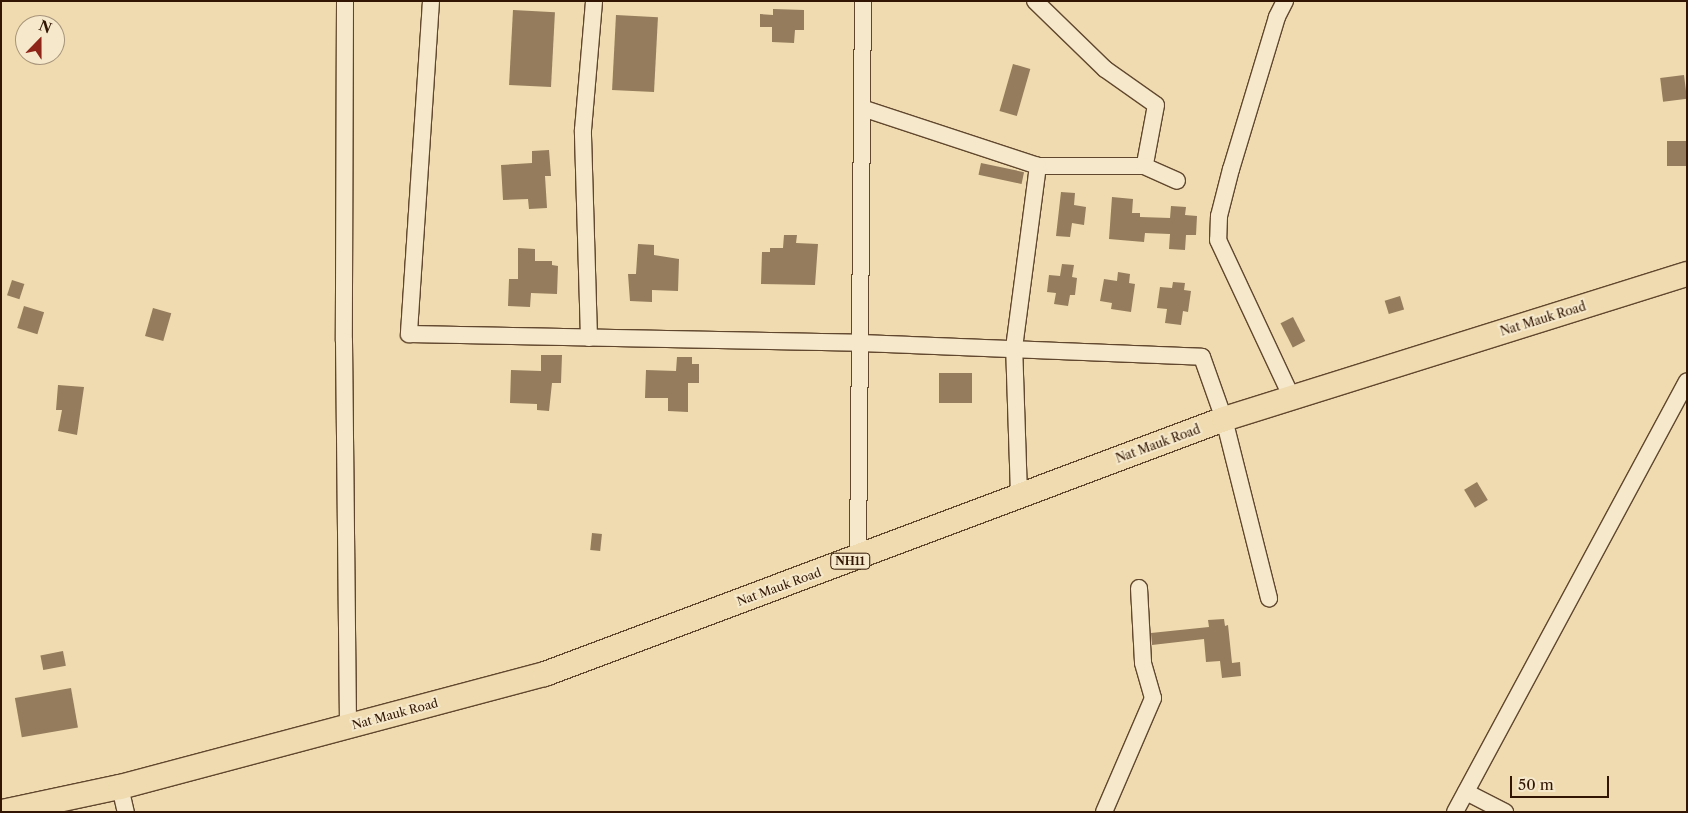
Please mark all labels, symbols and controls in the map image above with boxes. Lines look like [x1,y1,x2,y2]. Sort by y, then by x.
north arrow [15,15,65,65]
text: N [36,16,54,38]
street label: Nat Mauk Road [1498,299,1588,339]
street label: Nat Mauk Road [1114,422,1202,466]
road number: NH11 [830,552,870,570]
street label: Nat Mauk Road [735,565,823,609]
street label: Nat Mauk Road [350,696,440,732]
scale bar [1513,766,1612,798]
text: 50 m [1518,775,1554,794]

